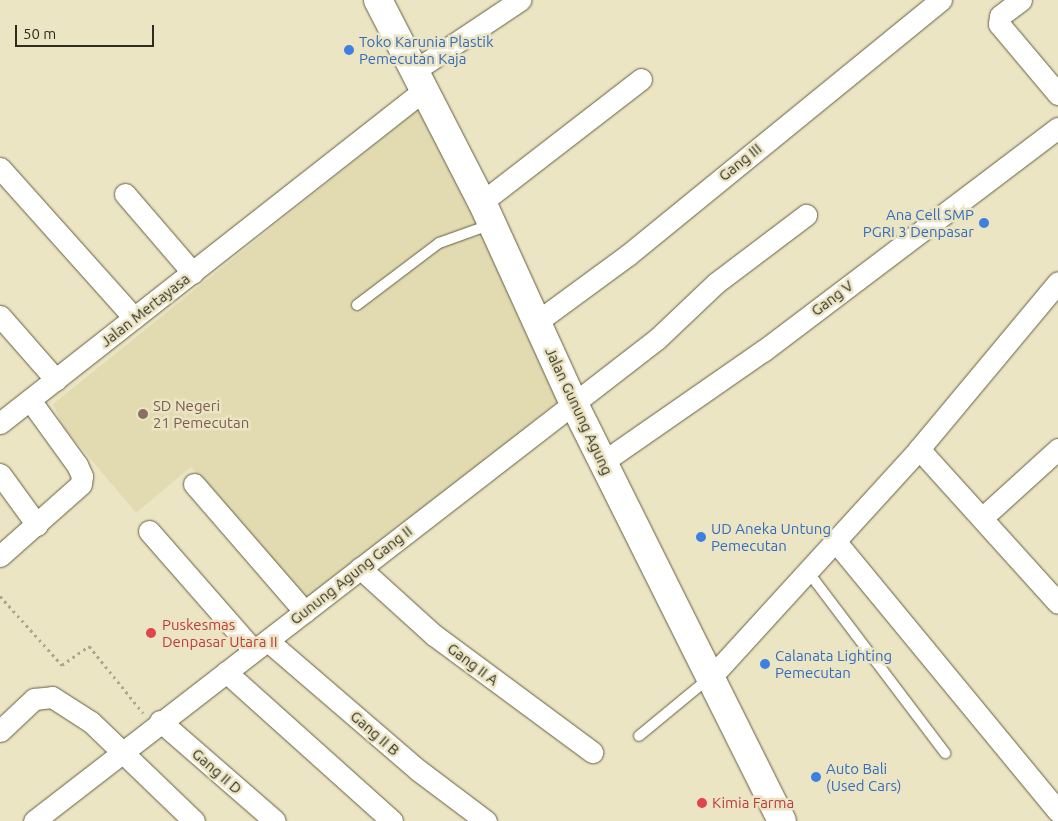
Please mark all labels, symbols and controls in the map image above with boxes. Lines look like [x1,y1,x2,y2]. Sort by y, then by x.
scale bar [18,15,156,47]
text: 50 m [23,25,56,42]
place label: Toko Karunia Plastik Pemecutan Kaja [359,32,494,67]
marker: Toko Karunia Plastik Pemecutan Kaja [343,44,355,56]
street label: Gang III [715,139,765,185]
place label: Ana Cell SMP PGRI 3 Denpasar [863,205,974,240]
marker: Ana Cell SMP PGRI 3 Denpasar [978,217,990,229]
street label: Jalan Mertayasa [97,270,193,350]
street label: Gang V [807,276,857,320]
street label: Jalan Gunung Agung [541,344,617,478]
place label: SD Negeri 21 Pemecutan [153,396,249,431]
marker: SD Negeri 21 Pemecutan [137,408,149,420]
place label: UD Aneka Untung Pemecutan [711,519,831,554]
street label: Gunung Agung Gang II [286,522,416,628]
marker: UD Aneka Untung Pemecutan [695,531,707,543]
place label: Puskesmas Denpasar Utara II [162,615,278,650]
marker: Puskesmas Denpasar Utara II [144,626,158,640]
street label: Gang II A [444,639,502,689]
place label: Calanata Lighting Pemecutan [775,646,892,681]
marker: Calanata Lighting Pemecutan [759,658,771,670]
street label: Gang II B [347,707,403,759]
street label: Gang II D [188,745,246,797]
place label: Auto Bali (Used Cars) [826,759,902,794]
marker: Auto Bali (Used Cars) [810,771,822,783]
place label: Kimia Farma [712,794,794,812]
marker: Kimia Farma [696,797,708,809]

